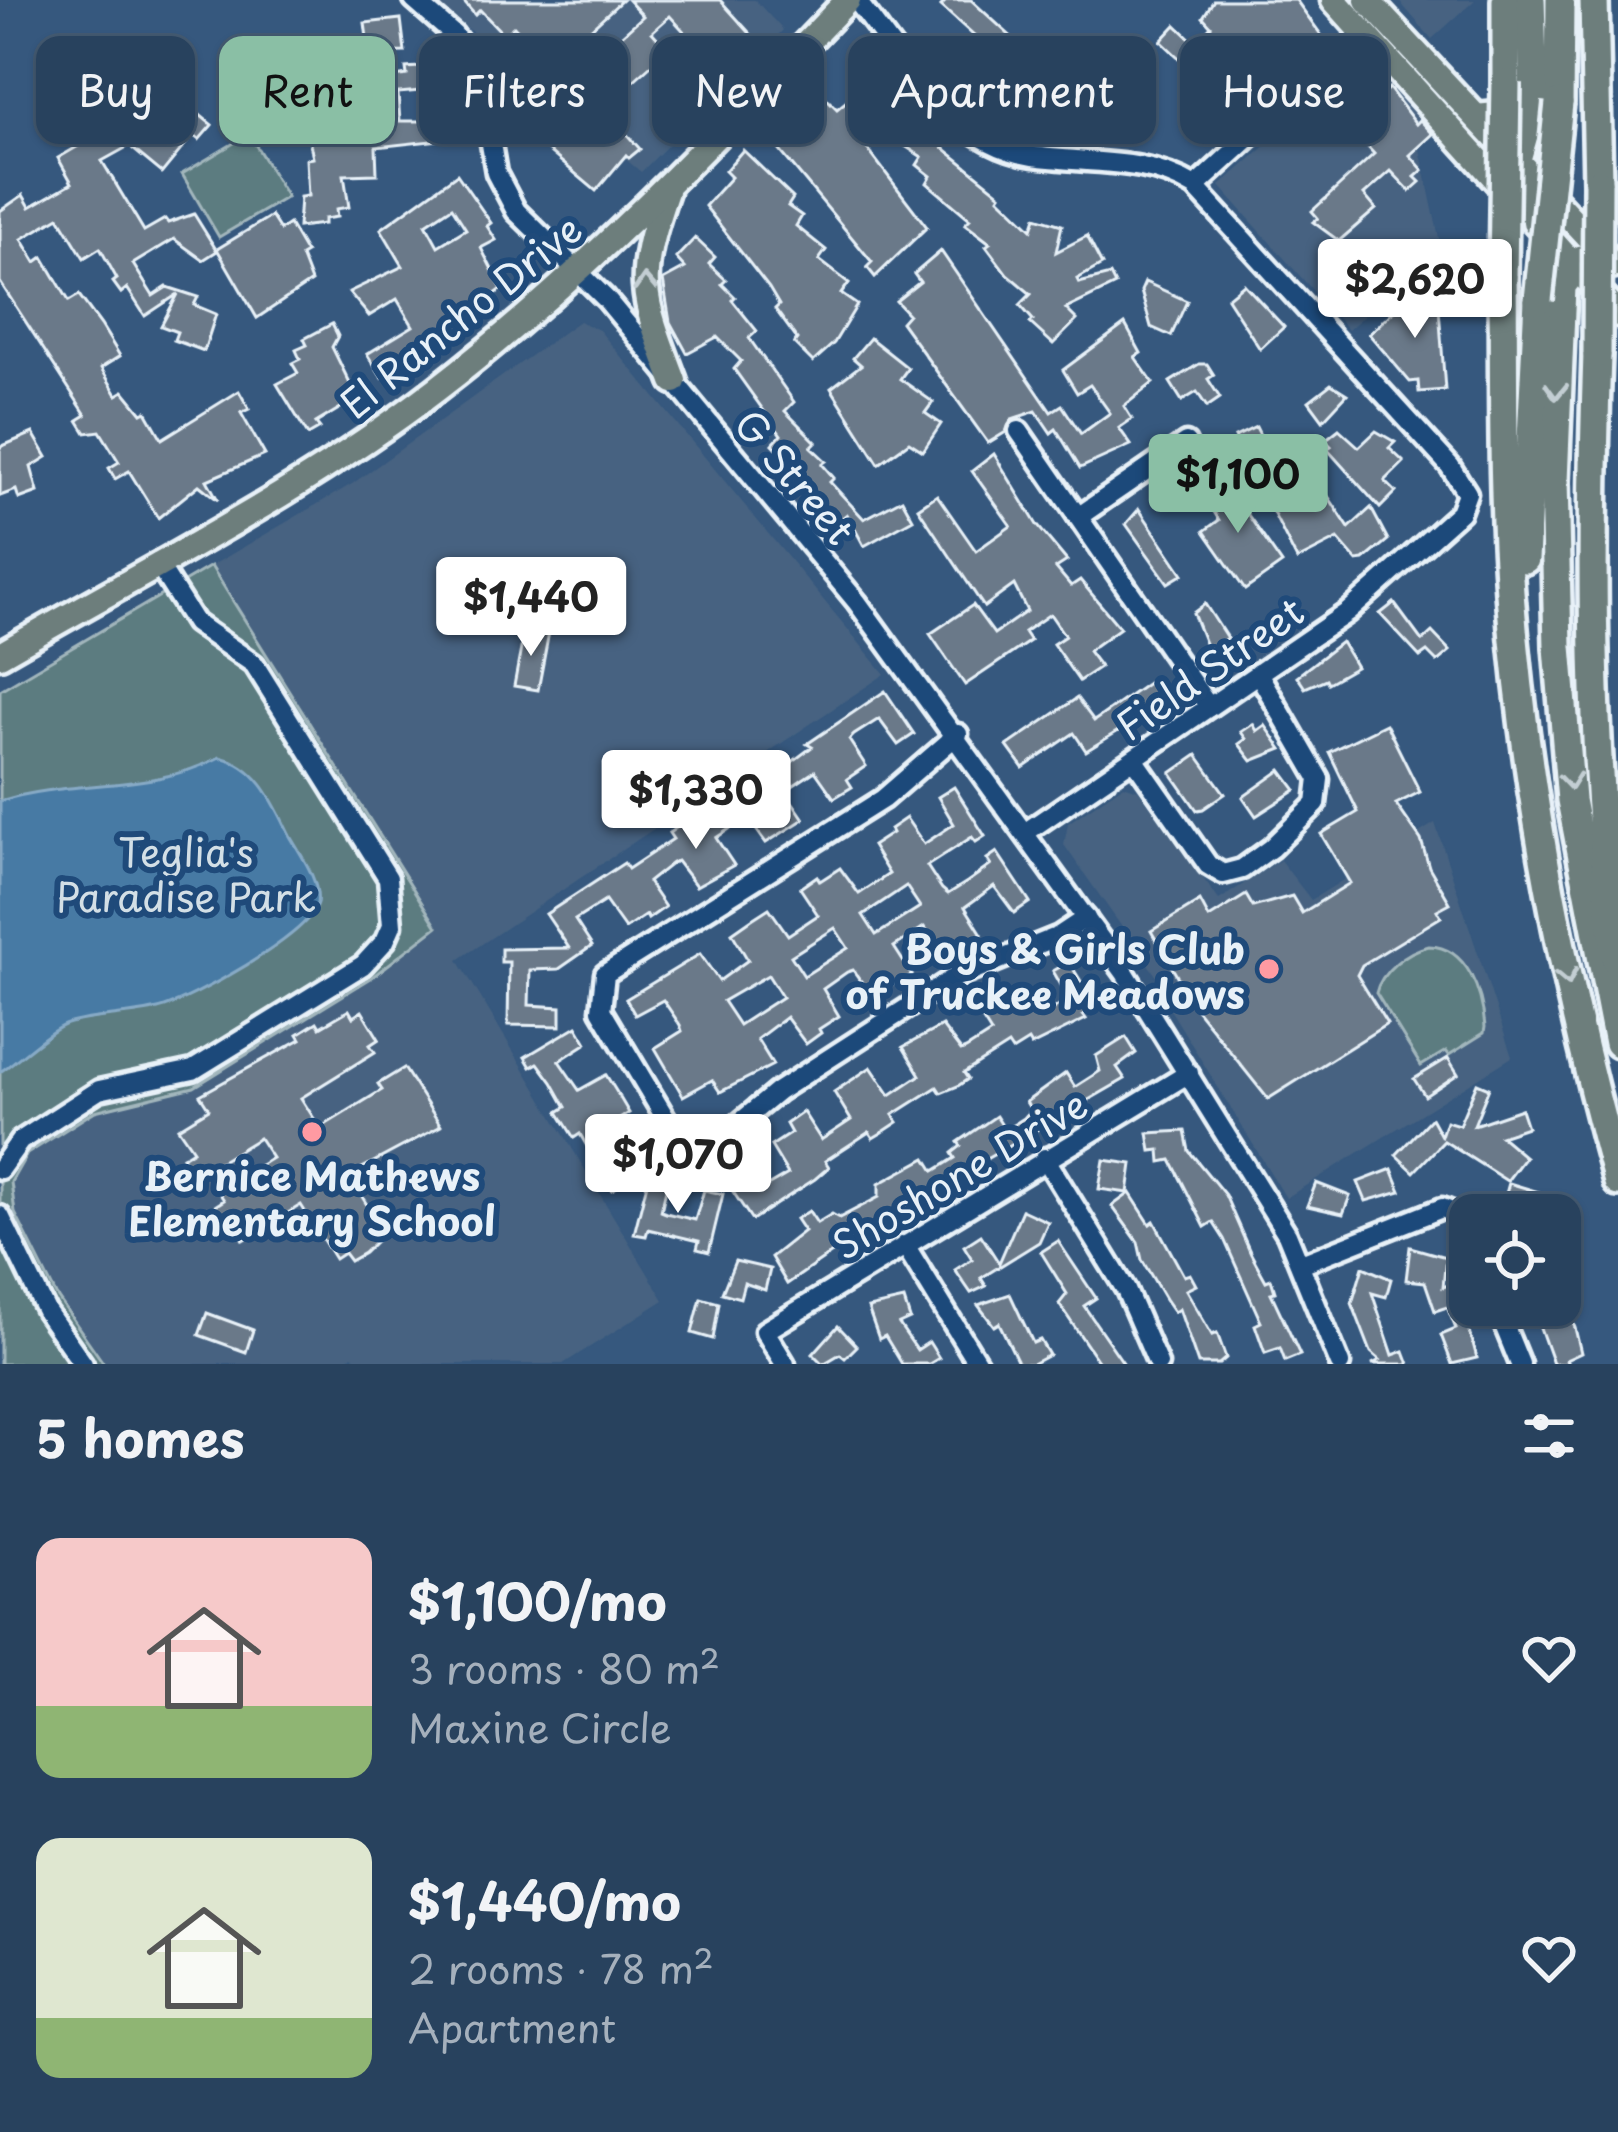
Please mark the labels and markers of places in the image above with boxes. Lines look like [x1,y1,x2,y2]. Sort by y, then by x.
pin: $2,620 [1317,239,1513,341]
pin: $1,100 [1140,434,1336,536]
pin: $1,440 [433,557,629,659]
pin: $1,330 [598,750,794,852]
place label: Boys & Girls Club of Truckee Meadows [845,918,1245,1022]
marker: Boys & Girls Club of Truckee Meadows [1256,956,1282,982]
pin: $1,070 [580,1114,776,1216]
marker: Bernice Mathews Elementary School [299,1119,325,1145]
place label: Bernice Mathews Elementary School [128,1145,496,1249]

